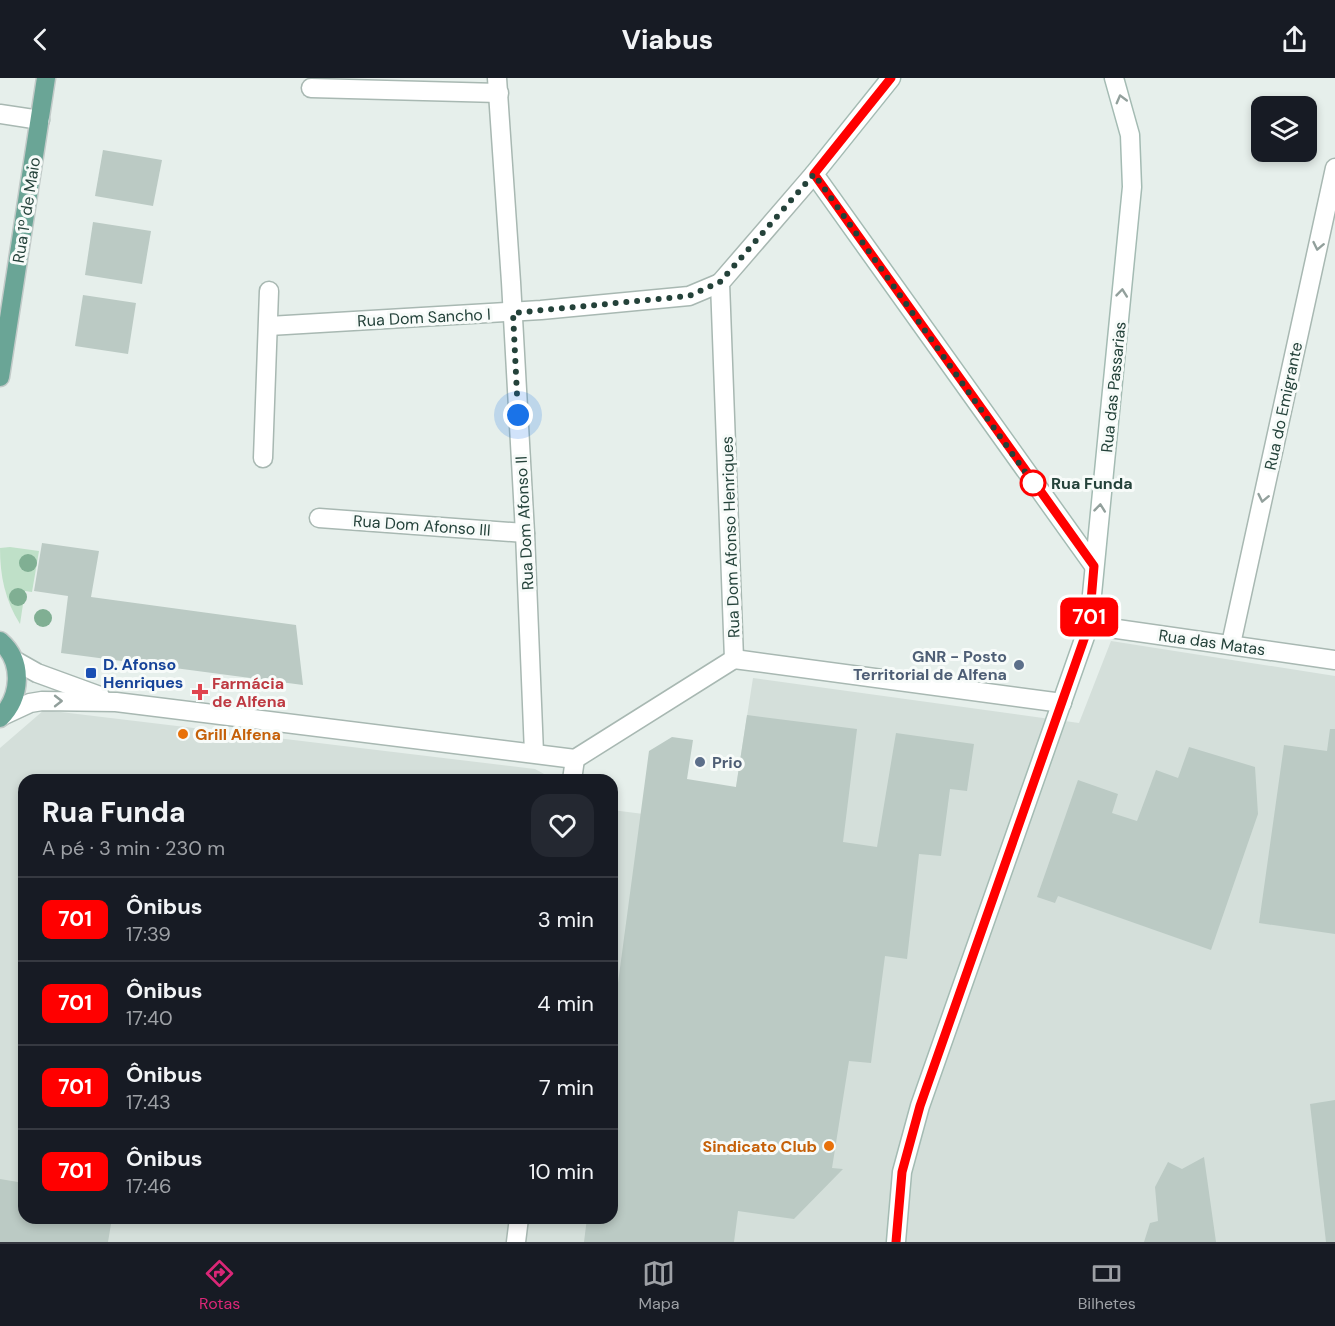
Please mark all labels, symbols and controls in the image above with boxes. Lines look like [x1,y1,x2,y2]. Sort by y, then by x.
text: Viabus [622,22,713,57]
icon: back [24,23,57,56]
icon: share [1278,23,1311,56]
one-way arrow [1116,95,1128,105]
map controls [1251,96,1317,162]
button: layers [1251,96,1317,162]
street label: Rua 1º de Maio [8,156,45,265]
one-way arrow [1312,241,1325,251]
one-way arrow [1115,288,1128,297]
street label: Rua Dom Sancho I [357,304,491,331]
street label: Rua das Passarias [1096,321,1131,454]
street label: Rua do Emigrante [1260,340,1307,472]
your location [503,400,533,430]
street label: Rua Dom Afonso Henriques [716,436,745,638]
street label: Rua Dom Afonso II [511,455,538,590]
marker: Rua Funda [1020,470,1046,496]
place label: Rua Funda [1051,473,1133,494]
one-way arrow [1257,493,1270,503]
one-way arrow [1094,503,1106,512]
street label: Rua Dom Afonso III [353,510,491,541]
line badge: 701 [1054,598,1124,636]
text: 701 [1072,603,1106,631]
street label: Rua das Matas [1157,625,1267,660]
place label: GNR - Posto Territorial de Alfena [853,646,1007,685]
place label: D. Afonso Henriques [103,654,183,693]
marker: GNR - Posto Territorial de Alfena [1012,658,1026,672]
marker: D. Afonso Henriques [84,666,98,680]
place label: Farmácia de Alfena [212,673,286,712]
marker: Farmácia de Alfena [193,685,207,699]
one-way arrow [53,695,62,707]
place label: Grill Alfena [195,724,281,745]
marker: Grill Alfena [176,727,190,741]
place label: Prio [712,752,743,773]
marker: Prio [693,755,707,769]
text: Rua Funda [42,794,185,831]
button: heart [531,794,594,857]
text: A pé · 3 min · 230 m [42,835,225,861]
text: Ônibus [126,892,203,921]
text: 701 [58,905,92,933]
text: 3 min [538,905,594,934]
text: 17:39 [126,921,171,947]
text: Ônibus [126,976,203,1005]
text: 701 [58,989,92,1017]
text: 4 min [537,989,594,1018]
text: 17:40 [126,1005,173,1031]
text: Ônibus [126,1060,203,1089]
text: 701 [58,1073,92,1101]
text: 7 min [539,1073,594,1102]
text: 17:43 [126,1089,171,1115]
place label: Sindicato Club [703,1136,817,1157]
marker: Sindicato Club [822,1139,836,1153]
text: Ônibus [126,1144,203,1173]
text: 701 [58,1157,92,1185]
text: 10 min [529,1157,594,1186]
text: 17:46 [126,1173,172,1199]
tab: Rotas [199,1257,240,1314]
tab: Mapa [639,1257,679,1314]
tab: Bilhetes [1078,1257,1136,1314]

